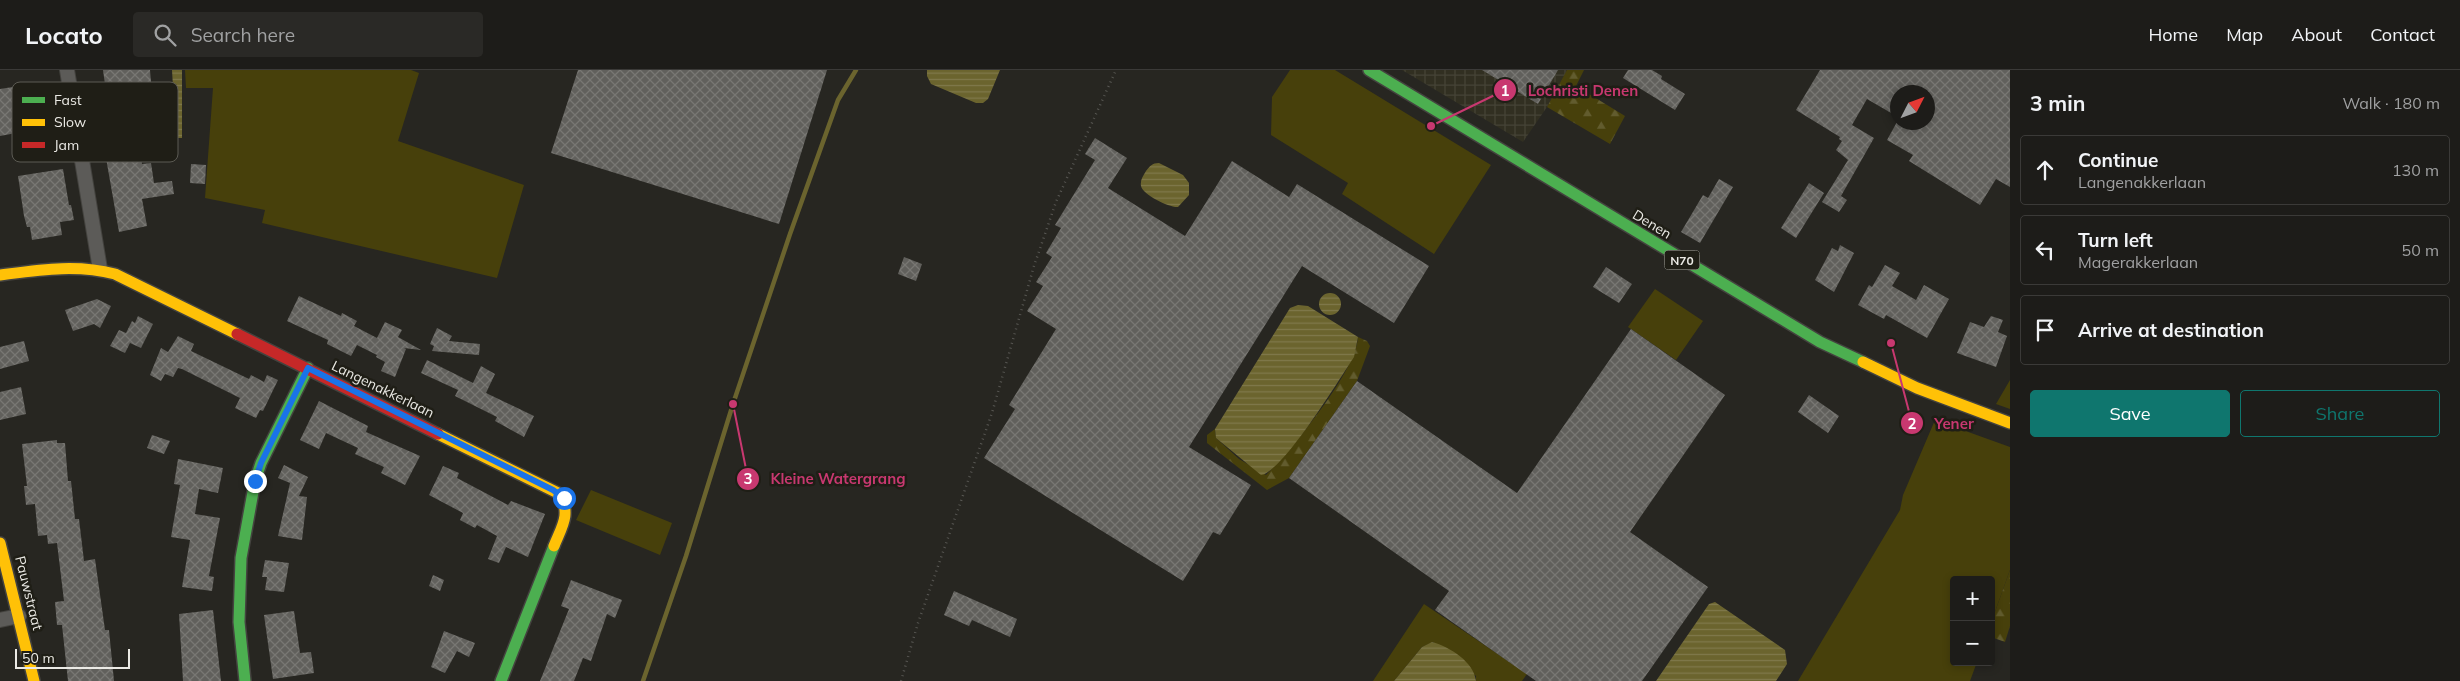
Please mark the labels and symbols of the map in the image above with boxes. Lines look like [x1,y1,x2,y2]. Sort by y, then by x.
callout: Lochristi Denen [1492,75,1648,105]
text: 1 [1500,81,1510,100]
text: Lochristi Denen [1528,81,1638,100]
legend [12,82,178,162]
north arrow [1890,85,1935,130]
text: Fast [54,91,82,109]
text: Slow [54,113,86,131]
text: Jam [54,136,79,154]
street label: Denen [1629,205,1675,243]
road number: N70 [1664,250,1700,270]
street label: Langenakkerlaan [329,356,437,422]
callout: Yener [1900,408,1984,438]
text: 2 [1907,414,1917,433]
text: Yener [1933,414,1974,433]
callout: Kleine Watergrang [736,464,916,494]
text: 3 [743,469,753,488]
text: Kleine Watergrang [770,469,906,488]
route end [244,470,267,493]
route start [553,487,576,510]
street label: Pauwstraat [11,554,47,632]
scale bar [15,646,130,669]

